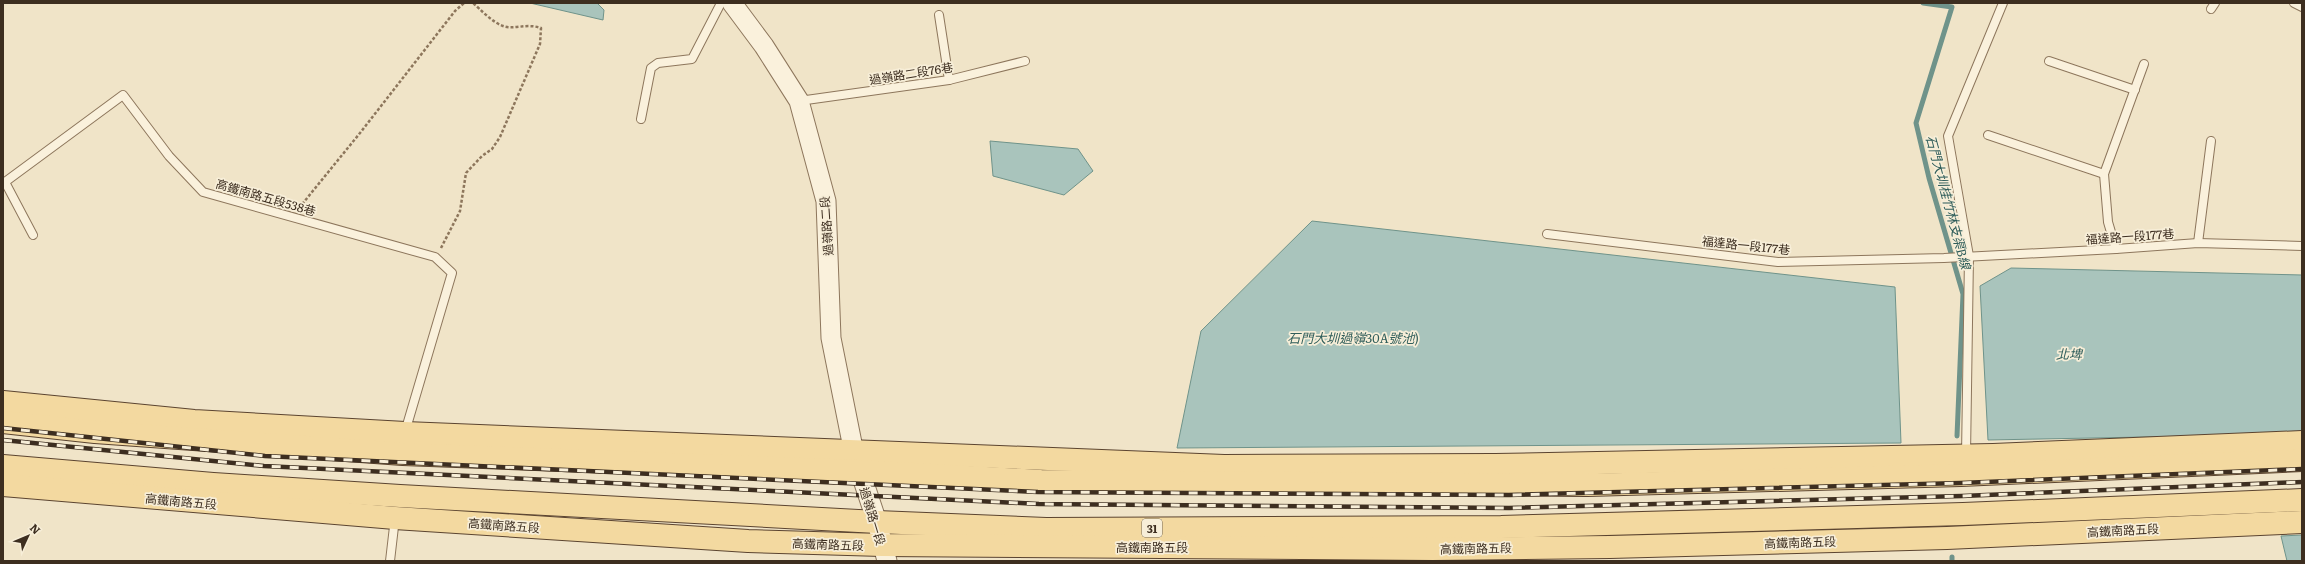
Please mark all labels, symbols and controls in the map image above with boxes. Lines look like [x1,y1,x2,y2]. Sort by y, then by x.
street label: 過嶺路二段76巷 [868,57,954,89]
water label: 石門大圳桂竹林支渠B線 [1922,133,1977,273]
street label: 高鐵南路五段538巷 [214,174,318,220]
street label: 過嶺路二段 [815,195,837,257]
street label: 福達路一段177巷 [2085,224,2175,248]
street label: 福達路一段177巷 [1701,231,1791,259]
water label: 石門大圳過嶺30A號池) [1287,328,1419,347]
water label: 北埤 [2056,344,2084,363]
street label: 過嶺路一段 [856,485,890,547]
street label: 高鐵南路五段 [144,489,218,513]
street label: 高鐵南路五段 [467,514,541,536]
north arrow [8,516,48,556]
text: N [27,519,45,537]
road number: 31 [1142,519,1162,537]
street label: 高鐵南路五段 [2087,519,2159,541]
street label: 高鐵南路五段 [1764,532,1836,552]
street label: 高鐵南路五段 [792,534,864,554]
street label: 高鐵南路五段 [1116,538,1188,556]
street label: 高鐵南路五段 [1440,538,1512,558]

